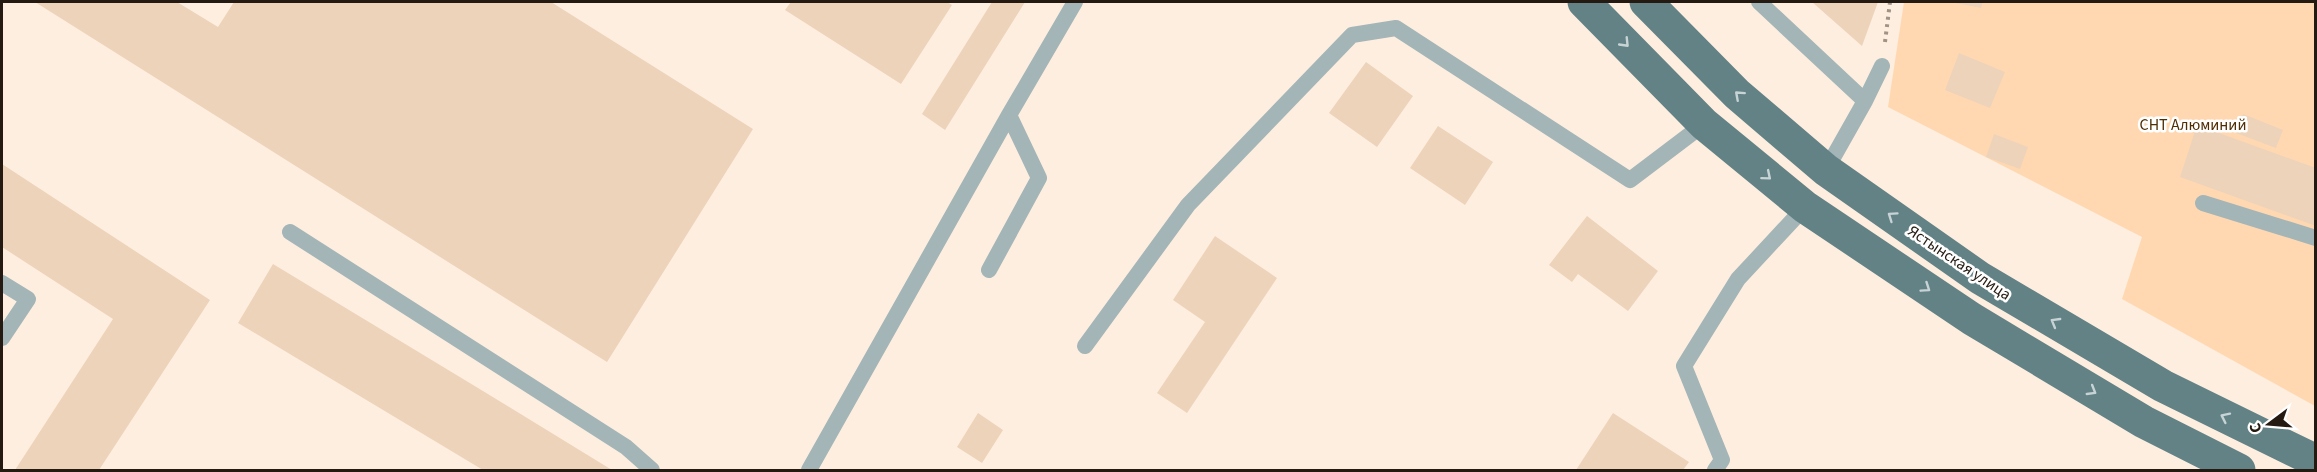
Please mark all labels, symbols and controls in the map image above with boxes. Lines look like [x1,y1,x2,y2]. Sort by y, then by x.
one-way arrow [1617,36,1628,47]
one-way arrow [1735,91,1746,102]
park label: СНТ Алюминий [2140,114,2246,136]
one-way arrow [1760,169,1771,180]
one-way arrow [1887,212,1898,223]
street label: Ястынская улица [1904,220,2015,306]
one-way arrow [1920,281,1931,292]
one-way arrow [2051,318,2061,329]
one-way arrow [2086,383,2096,395]
north arrow [2239,394,2299,454]
one-way arrow [2221,412,2232,424]
text: С [2244,420,2267,435]

